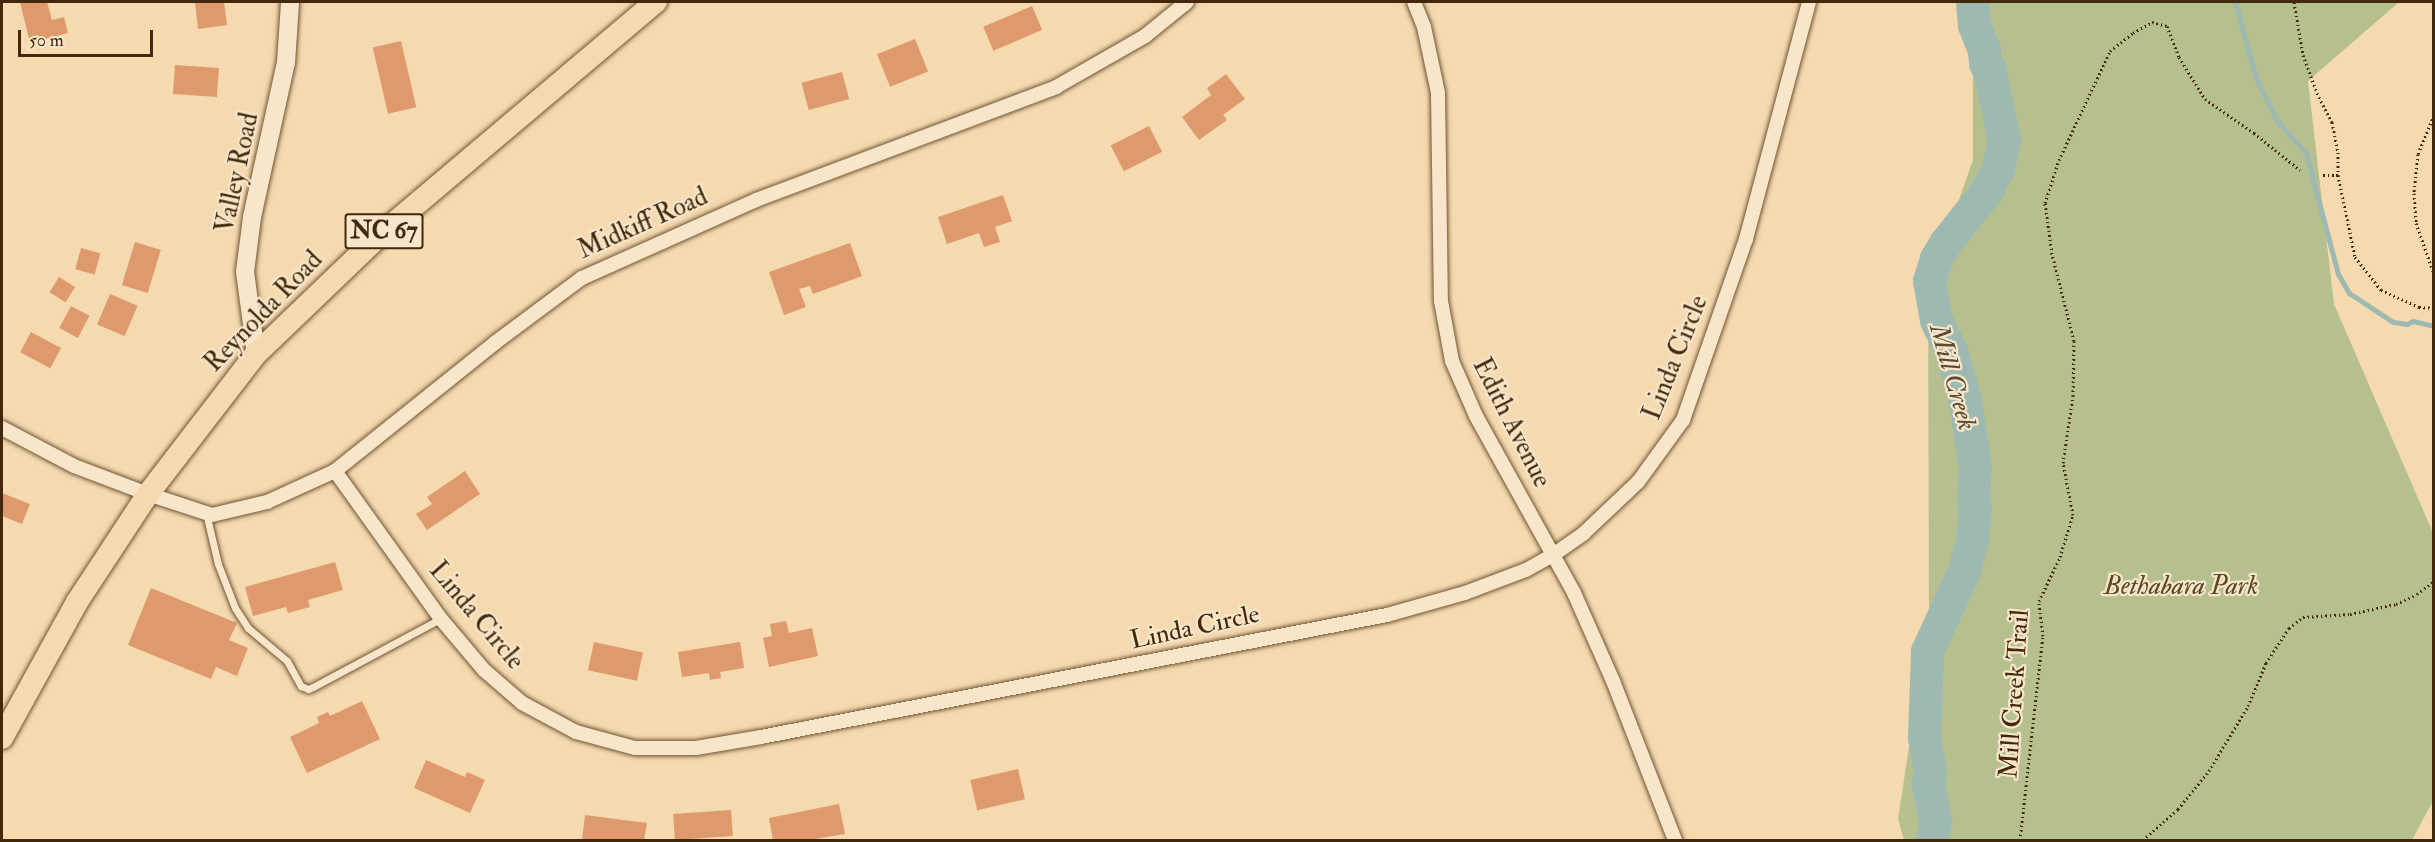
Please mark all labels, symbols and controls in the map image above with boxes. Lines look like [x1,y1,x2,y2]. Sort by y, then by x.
scale bar [21,18,156,56]
text: 50 m [29,29,64,52]
street label: Valley Road [210,110,266,236]
street label: Midkiff Road [573,182,713,266]
road number: NC 67 [344,210,424,252]
street label: Reynolda Road [198,245,330,379]
street label: Linda Circle [1637,291,1715,425]
water label: Mill Creek [1922,320,1984,434]
street label: Edith Avenue [1465,353,1557,493]
street label: Linda Circle [422,556,530,676]
park label: Bethabara Park [2104,571,2258,603]
street label: Linda Circle [1128,599,1262,657]
street label: Mill Creek Trail [1994,608,2036,780]

